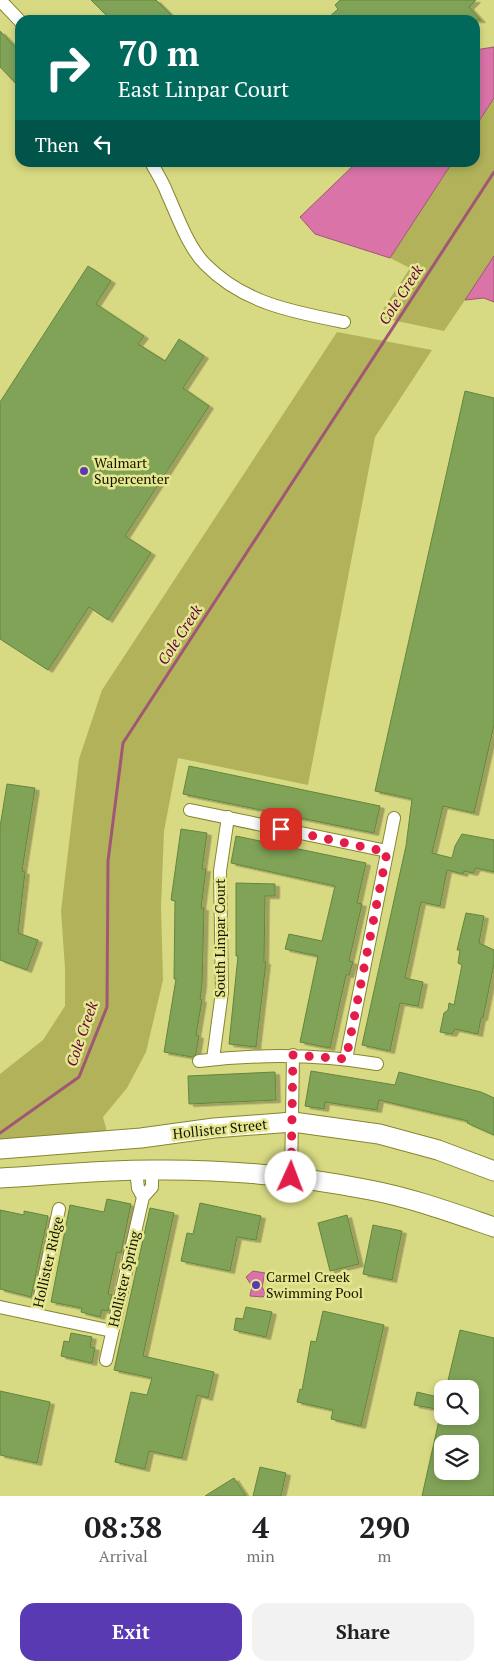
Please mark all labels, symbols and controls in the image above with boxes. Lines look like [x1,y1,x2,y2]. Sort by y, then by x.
text: 70 m [118,30,199,76]
icon: right [35,35,100,100]
text: East Linpar Court [118,74,289,103]
icon: left [89,130,117,158]
text: Then [35,132,79,157]
water label: Cole Creek [373,260,427,328]
place label: Walmart Supercenter [94,453,170,488]
marker: Walmart Supercenter [78,465,90,477]
water label: Cole Creek [152,600,206,668]
pin [260,808,302,850]
icon: arrive [267,815,295,843]
street label: South Linpar Court [210,878,229,998]
water label: Cole Creek [61,998,102,1069]
street label: Hollister Street [172,1114,269,1143]
position arrow [264,1150,316,1202]
street label: Hollister Ridge [28,1214,67,1309]
street label: Hollister Spring [103,1228,144,1329]
place label: Carmel Creek Swimming Pool [266,1267,363,1302]
marker: Carmel Creek Swimming Pool [250,1279,262,1291]
map controls [434,1380,479,1480]
button: search [434,1380,479,1425]
button: layers [434,1435,479,1480]
text: 08:38 [84,1507,162,1547]
text: 4 [252,1507,269,1547]
text: 290 [359,1507,410,1547]
text: Arrival [99,1545,148,1567]
text: min [247,1545,275,1567]
text: m [377,1545,391,1567]
button: Exit [20,1603,242,1661]
button: Share [252,1603,474,1661]

